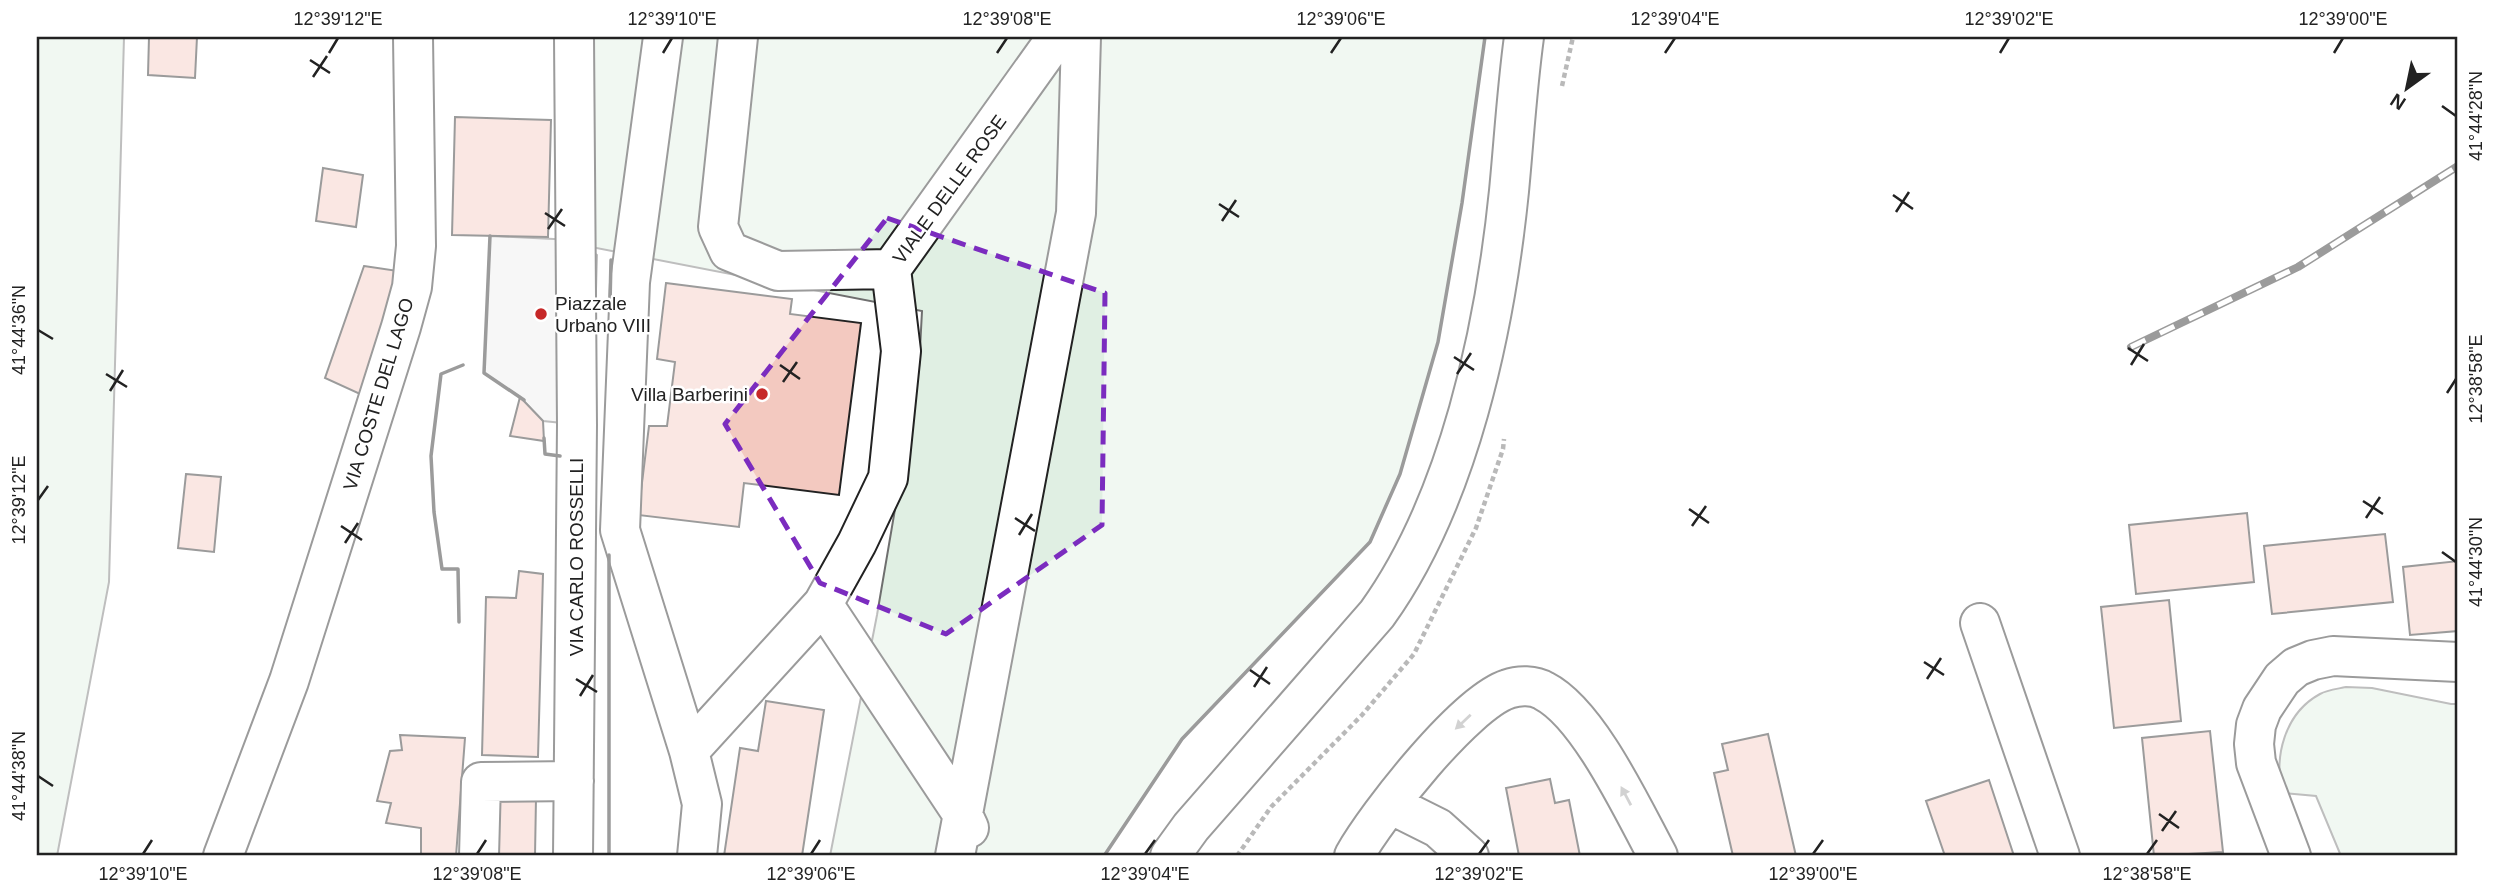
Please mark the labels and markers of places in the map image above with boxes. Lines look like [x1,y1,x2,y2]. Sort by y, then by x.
place label: Piazzale Urbano VIII [555,293,651,336]
marker: Piazzale Urbano VIII [533,306,549,322]
place label: Villa Barberini [631,384,748,405]
marker: Villa Barberini [754,386,770,402]

